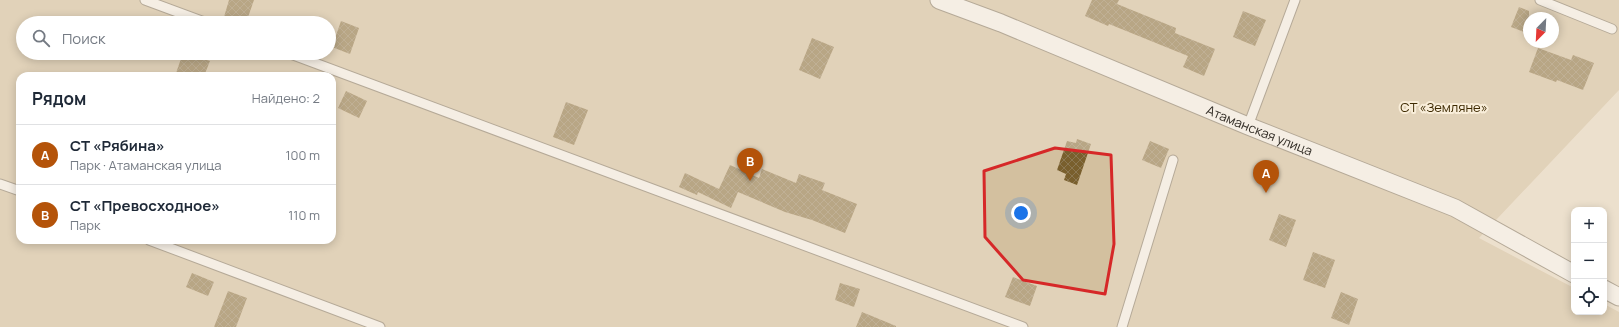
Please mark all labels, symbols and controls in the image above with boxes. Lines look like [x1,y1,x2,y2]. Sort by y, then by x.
north arrow [1523,12,1559,48]
search box [16,16,336,60]
icon: search [30,27,52,49]
text: Поиск [62,28,106,49]
text: Рядом [32,87,86,110]
text: Найдено: 2 [252,89,320,107]
park label: СТ «Земляне» [1400,98,1488,116]
street label: Атаманская улица [1204,101,1315,160]
text: СТ «Рябина» [70,135,165,156]
text: A [41,146,49,164]
text: 100 m [285,146,320,164]
pin: B [737,148,763,181]
text: Парк · Атаманская улица [70,156,222,174]
pin: A [1253,160,1279,193]
text: СТ «Превосходное» [70,195,220,216]
your location [1011,203,1031,223]
text: B [41,206,49,224]
text: 110 m [288,206,320,224]
map controls [1571,207,1607,315]
button: + [1571,207,1607,243]
text: Парк [70,216,100,234]
button: − [1571,243,1607,279]
button: locate [1571,279,1607,315]

